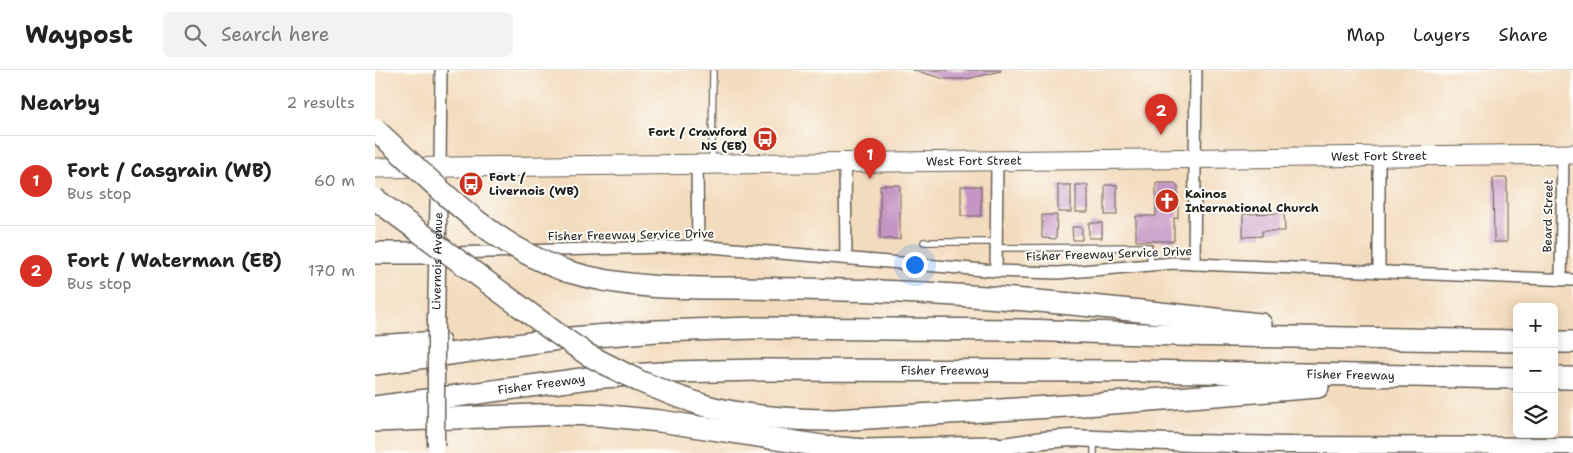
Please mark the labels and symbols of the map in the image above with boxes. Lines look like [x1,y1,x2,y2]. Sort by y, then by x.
pin: 2 [1145,94,1177,135]
place label: Fort / Crawford NS (EB) [648,124,747,154]
bus stop icon: Fort / Crawford NS (EB) [752,126,778,152]
pin: 1 [854,138,886,179]
street label: West Fort Street [1331,148,1427,165]
street label: West Fort Street [926,152,1022,170]
place label: Fort / Livernois (WB) [489,169,579,199]
bus stop icon: Fort / Livernois (WB) [458,171,484,197]
street label: Beard Street [1539,179,1557,253]
place label: Kainos International Church [1185,186,1319,216]
church icon: Kainos International Church [1154,188,1180,214]
street label: Livernois Avenue [428,212,446,310]
street label: Fisher Freeway Service Drive [548,226,715,244]
street label: Fisher Freeway Service Drive [1025,243,1193,265]
your location [902,252,928,278]
street label: Fisher Freeway [901,362,989,379]
street label: Fisher Freeway [1307,366,1395,384]
street label: Fisher Freeway [497,371,586,398]

